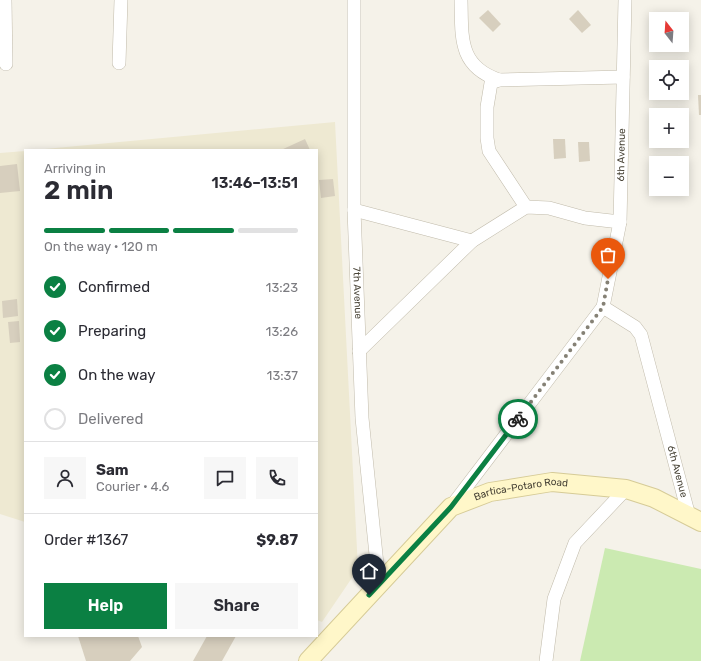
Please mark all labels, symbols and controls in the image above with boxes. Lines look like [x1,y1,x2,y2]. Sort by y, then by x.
north arrow [649,12,689,52]
map controls [649,12,689,196]
button: locate [649,60,689,100]
button: + [649,108,689,148]
street label: 6th Avenue [615,128,628,182]
button: − [649,156,689,196]
text: Arriving in [44,161,106,176]
text: 13:46–13:51 [212,174,298,192]
text: 2 min [44,175,113,206]
pin [591,238,625,279]
text: On the way · 120 m [44,239,158,254]
icon: bag [597,244,619,266]
street label: 7th Avenue [350,267,364,320]
icon: check [44,276,66,298]
text: Confirmed [78,278,150,296]
text: 13:23 [266,280,298,295]
icon: check [44,320,66,342]
text: Preparing [78,322,146,340]
text: 13:26 [266,324,298,339]
icon: check [44,364,66,386]
text: On the way [78,366,156,384]
text: 13:37 [267,368,298,383]
courier [498,399,538,439]
icon: bike [507,408,529,430]
text: Delivered [78,410,143,428]
street label: 6th Avenue [665,444,690,499]
button: person [44,457,86,499]
button: chat [204,457,246,499]
button: phone [256,457,298,499]
text: Sam [96,461,129,479]
street label: Bartica-Potaro Road [472,476,568,504]
text: Courier · 4.6 [96,479,169,494]
text: Order #1367 [44,531,128,549]
text: $9.87 [256,531,298,549]
pin [352,554,386,595]
icon: home [358,560,380,582]
button: Help [44,583,167,629]
button: Share [175,583,298,629]

